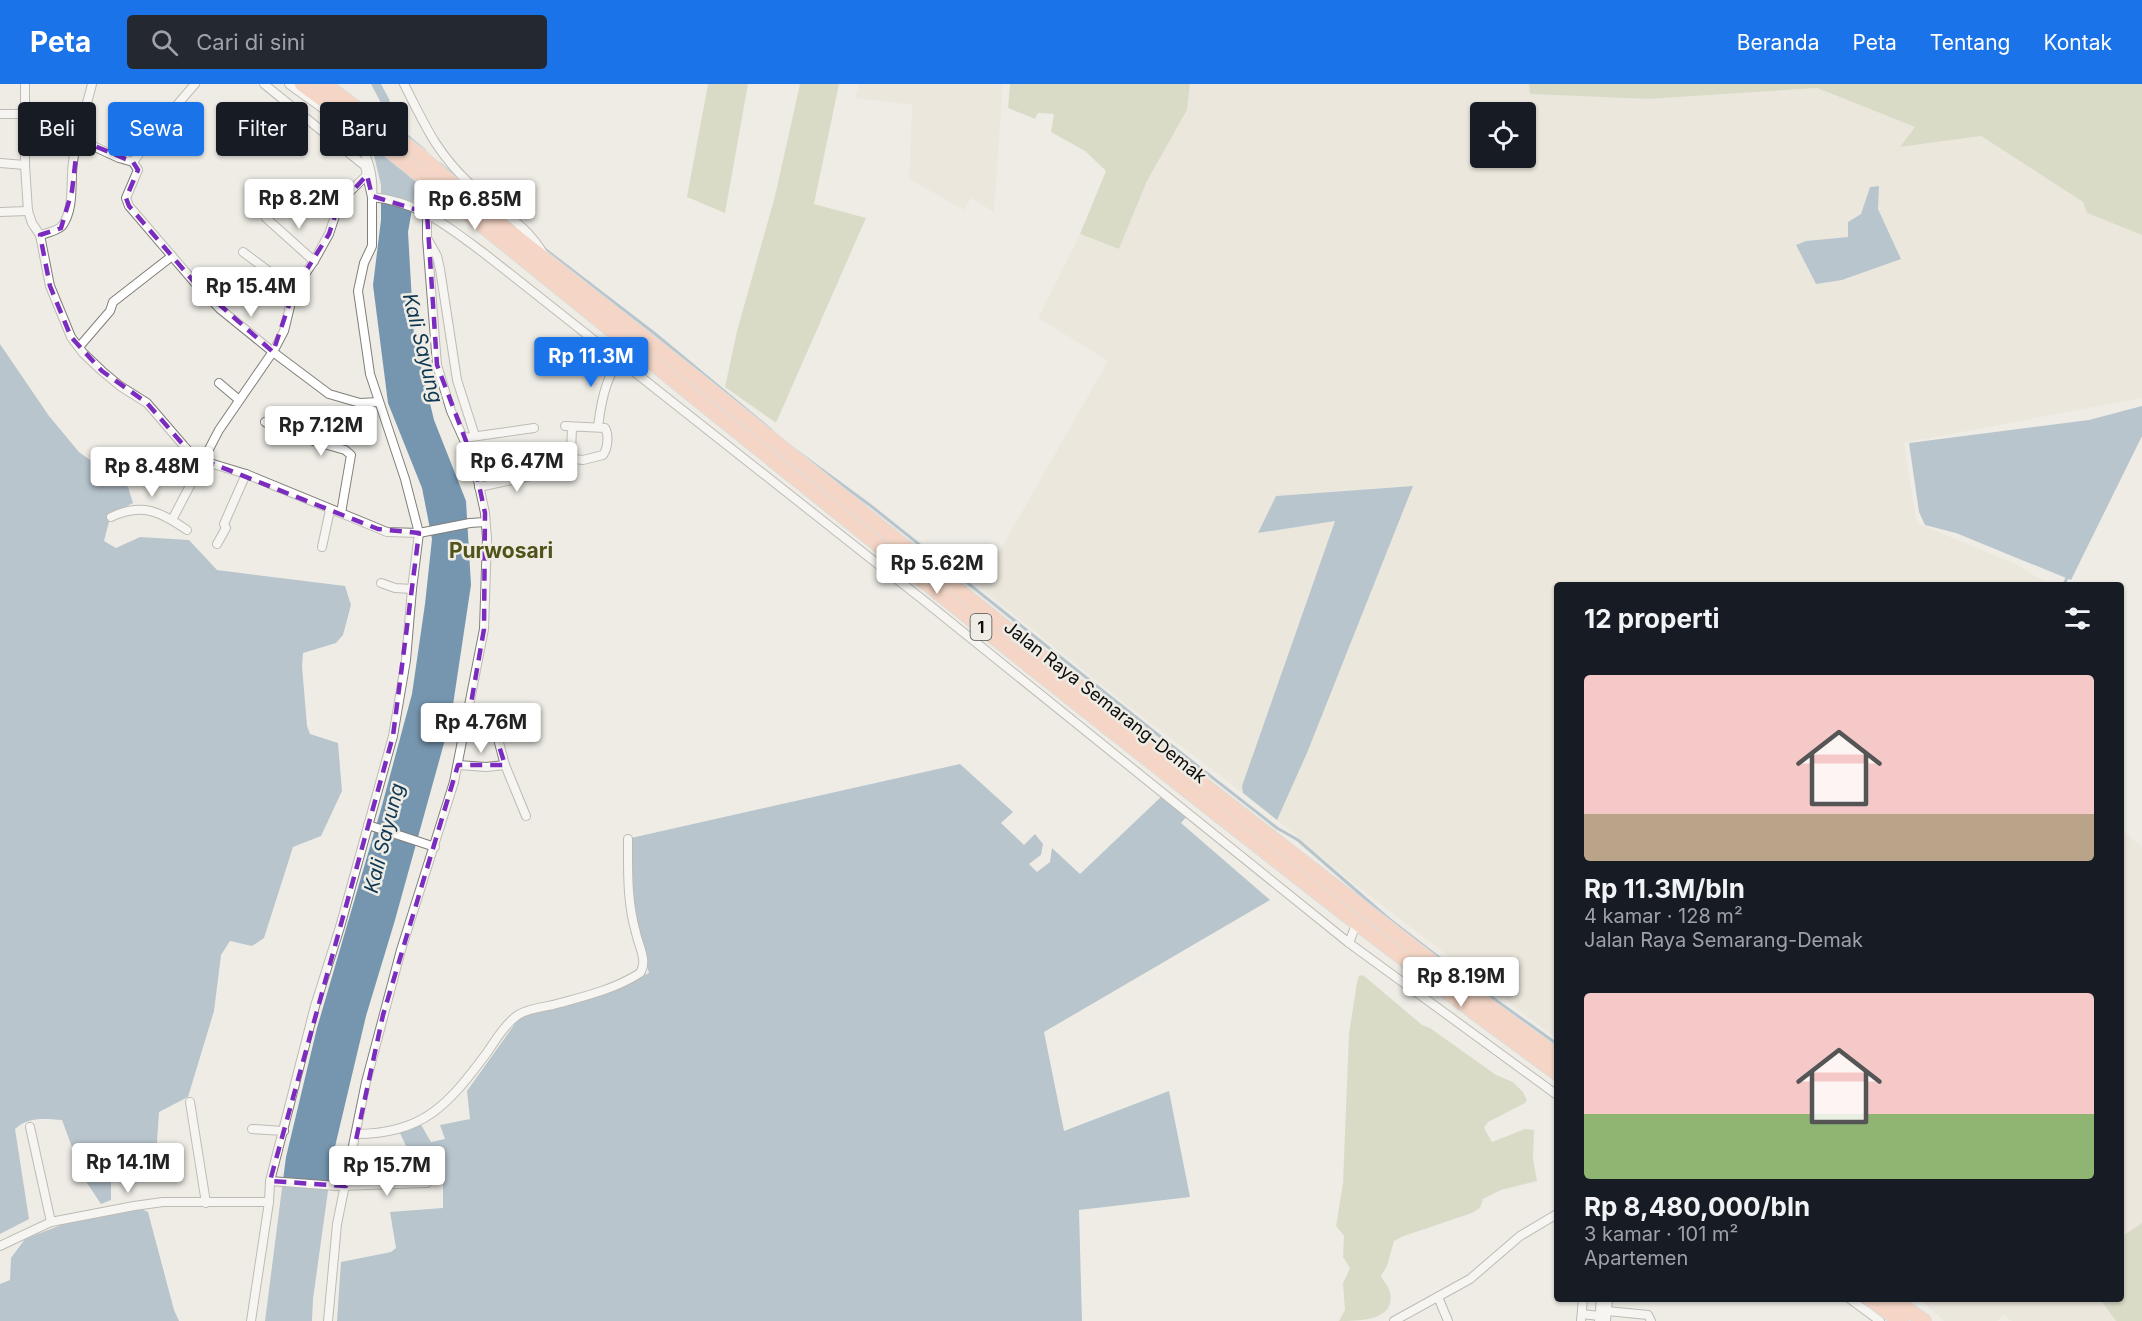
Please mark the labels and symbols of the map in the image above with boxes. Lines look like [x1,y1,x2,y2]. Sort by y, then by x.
pin: Rp 8.2M [244,179,354,230]
pin: Rp 6.85M [413,180,537,231]
pin: Rp 15.4M [189,267,313,318]
water label: Kali Sayung [398,291,448,405]
pin: Rp 11.3M [529,337,653,388]
pin: Rp 7.12M [259,406,383,457]
pin: Rp 6.47M [455,442,579,493]
pin: Rp 8.48M [90,447,214,498]
district label: Purwosari [449,538,553,563]
pin: Rp 5.62M [875,544,999,595]
road number: 1 [970,614,992,640]
street label: Jalan Raya Semarang-Demak [1000,616,1211,787]
pin: Rp 4.76M [419,703,543,754]
water label: Kali Sayung [359,781,409,895]
pin: Rp 8.19M [1399,957,1523,1008]
pin: Rp 14.1M [66,1143,190,1194]
pin: Rp 15.7M [325,1146,449,1197]

